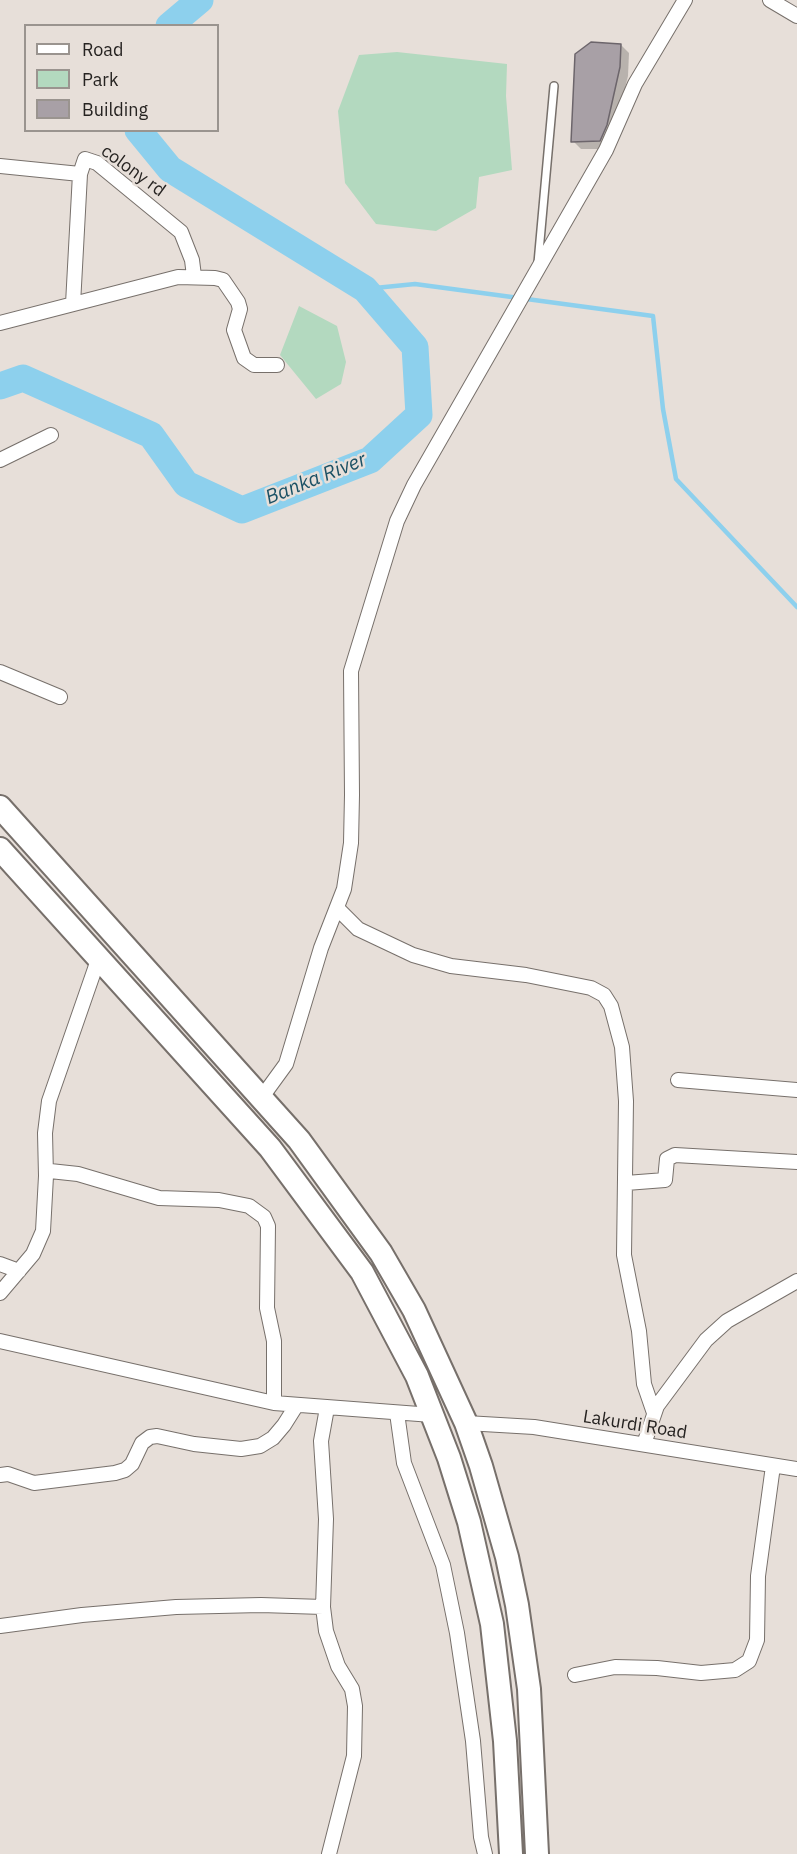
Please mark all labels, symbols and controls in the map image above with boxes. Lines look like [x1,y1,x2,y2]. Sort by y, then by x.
legend [24,24,219,132]
text: Road [82,38,123,61]
text: Park [82,68,118,91]
text: Building [82,98,148,121]
street label: colony rd [97,140,169,202]
water label: Banka River [262,448,370,510]
street label: Lakurdi Road [581,1406,689,1444]

